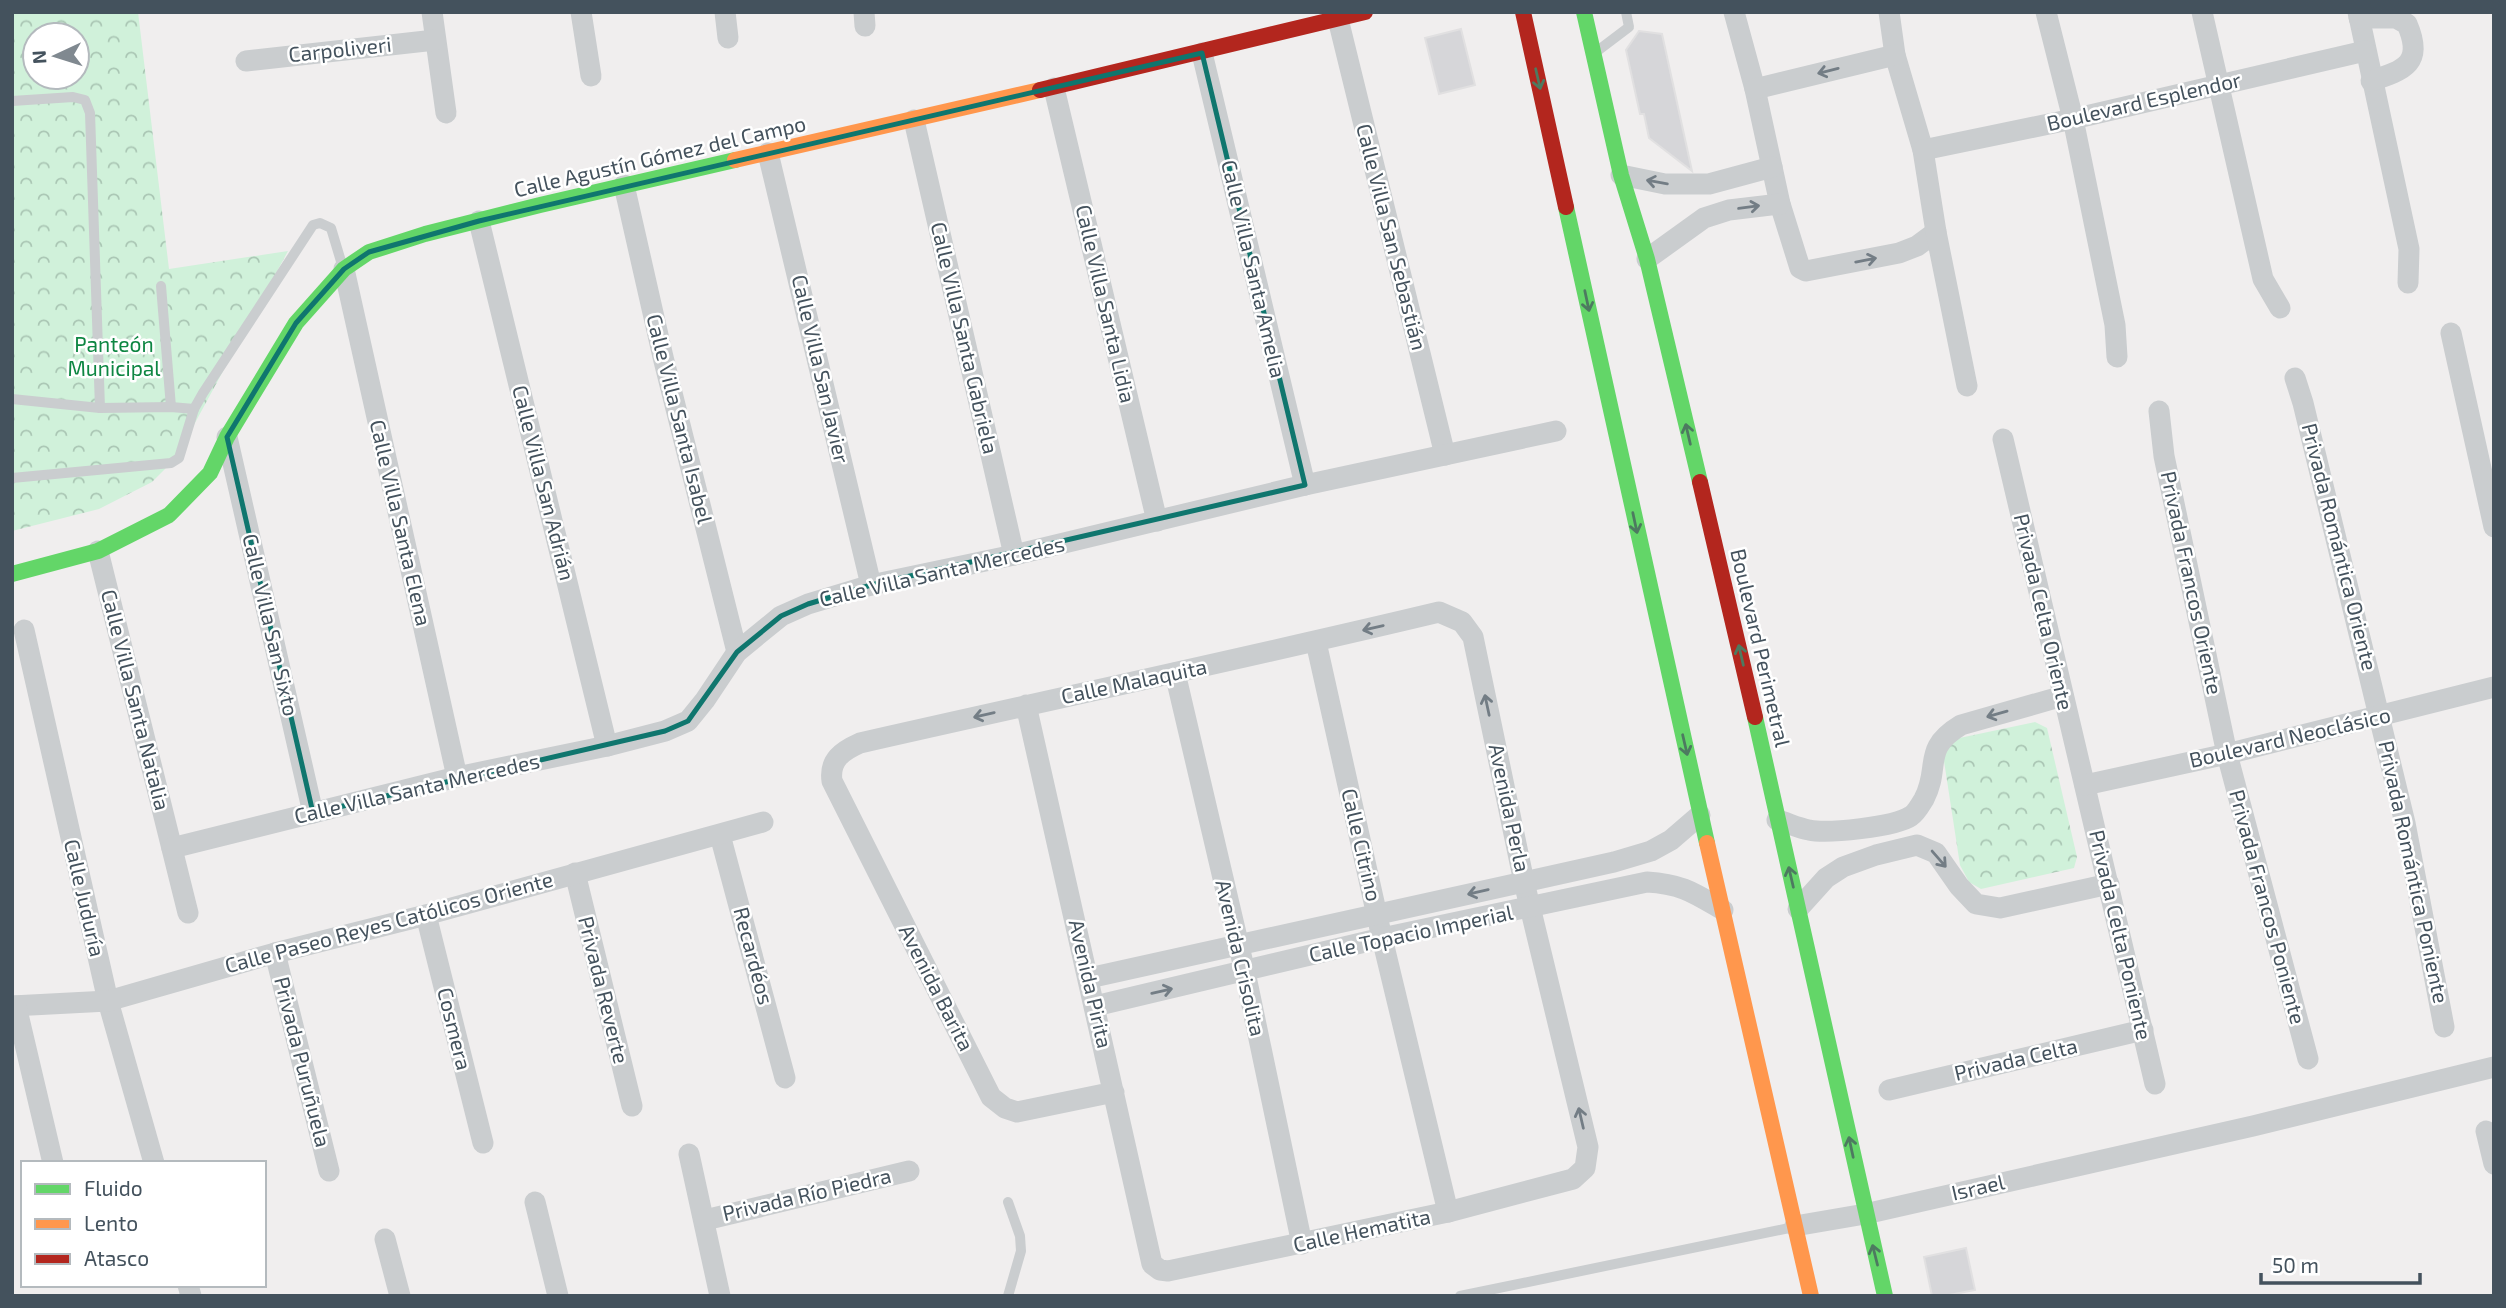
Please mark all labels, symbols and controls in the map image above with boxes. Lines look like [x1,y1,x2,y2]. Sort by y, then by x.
north arrow [21,21,91,91]
street label: Carpoliveri [287,31,393,66]
text: N [27,50,50,65]
one-way arrow [1817,65,1840,78]
street label: Boulevard Esplendor [2044,66,2244,135]
one-way arrow [1531,67,1545,90]
street label: Calle Agustín Gómez del Campo [511,110,808,201]
street label: Calle Villa San Sebastián [1352,121,1433,352]
street label: Calle Villa Santa Amelia [1217,157,1292,380]
one-way arrow [1646,175,1669,188]
one-way arrow [1737,201,1760,214]
street label: Calle Villa Santa Lidia [1071,202,1141,405]
street label: Calle Villa Santa Gabriela [927,219,1004,456]
one-way arrow [1854,252,1877,266]
street label: Calle Villa San Javier [788,272,855,466]
one-way arrow [1580,289,1594,312]
street label: Calle Villa Santa Isabel [642,311,719,527]
park label: Panteón Municipal [67,331,161,380]
street label: Calle Villa San Adrián [508,382,581,583]
street label: Calle Villa Santa Elena [366,417,437,628]
street label: Privada Romántica Oriente [2298,420,2383,673]
one-way arrow [1681,423,1694,446]
street label: Privada Francos Oriente [2157,469,2228,697]
one-way arrow [1629,511,1643,534]
street label: Privada Celta Oriente [2010,511,2079,712]
street label: Calle Villa Santa Mercedes [817,530,1067,611]
street label: Calle Villa San Sixto [238,531,305,718]
street label: Boulevard Perimetral [1726,546,1797,750]
street label: Calle Villa Santa Natalia [97,587,176,813]
one-way arrow [1362,622,1385,635]
one-way arrow [1734,644,1747,667]
street label: Calle Malaquita [1059,653,1209,708]
one-way arrow [1480,694,1494,717]
street label: Boulevard Neoclásico [2187,701,2393,772]
one-way arrow [973,709,996,722]
one-way arrow [1986,709,2008,722]
one-way arrow [1678,733,1692,756]
street label: Privada Romántica Poniente [2374,738,2455,1005]
street label: Avenida Perla [1485,741,1536,874]
street label: Calle Villa Santa Mercedes [292,747,542,828]
street label: Calle Citrino [1337,786,1388,903]
street label: Privada Francos Poniente [2225,787,2312,1027]
street label: Privada Celta Poniente [2085,827,2158,1042]
street label: Calle Juduría [60,836,111,959]
one-way arrow [1931,850,1947,868]
street label: Calle Paseo Reyes Católicos Oriente [222,866,555,977]
one-way arrow [1783,866,1797,889]
street label: Avenida Crisolita [1211,877,1272,1038]
one-way arrow [1467,886,1489,899]
street label: Calle Topacio Imperial [1306,899,1516,966]
street label: Recardéos [729,904,779,1007]
street label: Privada Reverte [574,913,635,1066]
street label: Avenida Pirita [1065,917,1118,1050]
street label: Avenida Barita [895,920,980,1055]
street label: Privada Puruñuela [270,974,337,1149]
one-way arrow [1150,984,1173,997]
street label: Cosmera [433,985,478,1073]
street label: Privada Celta [1952,1032,2080,1085]
one-way arrow [1574,1107,1587,1130]
one-way arrow [1843,1136,1857,1159]
legend [21,1161,266,1287]
street label: Privada Río Piedra [720,1162,894,1225]
street label: Israel [1949,1168,2007,1205]
text: Fluido [84,1175,143,1200]
street label: Calle Hematita [1291,1203,1433,1256]
text: Lento [84,1210,138,1235]
scale bar [2261,1242,2420,1286]
one-way arrow [1868,1244,1881,1267]
text: Atasco [84,1245,149,1270]
text: 50 m [2272,1252,2319,1277]

